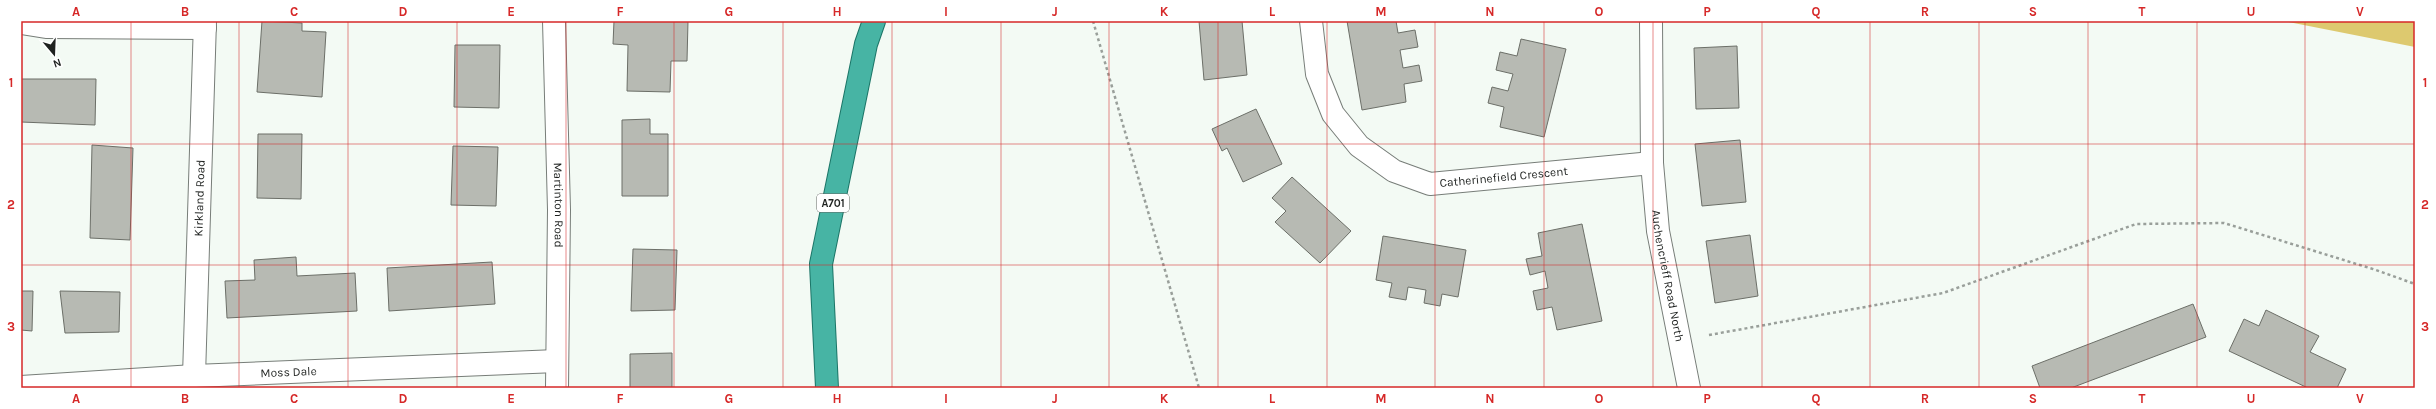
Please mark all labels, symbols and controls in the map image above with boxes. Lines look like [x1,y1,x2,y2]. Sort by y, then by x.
text: A [72,4,80,19]
text: B [181,4,189,19]
text: C [290,4,298,19]
text: D [399,4,408,19]
text: E [507,4,515,19]
text: F [616,4,624,19]
text: G [725,4,733,19]
text: H [832,4,842,19]
text: I [944,4,948,19]
text: J [1052,4,1058,19]
text: K [1160,4,1169,19]
text: L [1269,4,1276,19]
text: M [1375,4,1387,19]
text: N [1485,4,1495,19]
text: O [1595,4,1604,19]
text: P [1703,4,1711,19]
text: Q [1812,4,1821,19]
text: R [1921,4,1929,19]
text: S [2029,4,2037,19]
text: T [2139,4,2146,19]
text: U [2247,4,2255,19]
text: V [2356,4,2364,19]
north arrow [34,34,74,74]
text: N [51,56,63,70]
text: 1 [9,75,13,90]
text: 1 [2423,75,2427,90]
street label: Kirkland Road [191,159,208,237]
street label: Martinton Road [551,162,566,248]
street label: Catherinefield Crescent [1439,164,1569,190]
road number: A701 [817,194,849,212]
text: 2 [7,197,15,212]
text: 2 [2421,197,2429,212]
street label: Auchencrieff Road North [1649,209,1687,343]
text: 3 [7,319,15,334]
text: 3 [2421,319,2429,334]
street label: Moss Dale [260,364,317,380]
text: A [72,391,80,406]
text: B [181,391,189,406]
text: C [290,391,298,406]
text: D [399,391,408,406]
text: E [507,391,515,406]
text: F [616,391,624,406]
text: G [725,391,733,406]
text: H [832,391,842,406]
text: I [944,391,948,406]
text: J [1052,391,1058,406]
text: K [1160,391,1169,406]
text: L [1269,391,1276,406]
text: M [1375,391,1387,406]
text: N [1485,391,1495,406]
text: O [1595,391,1604,406]
text: P [1703,391,1711,406]
text: Q [1812,391,1821,406]
text: R [1921,391,1929,406]
text: S [2029,391,2037,406]
text: T [2139,391,2146,406]
text: U [2247,391,2255,406]
text: V [2356,391,2364,406]

